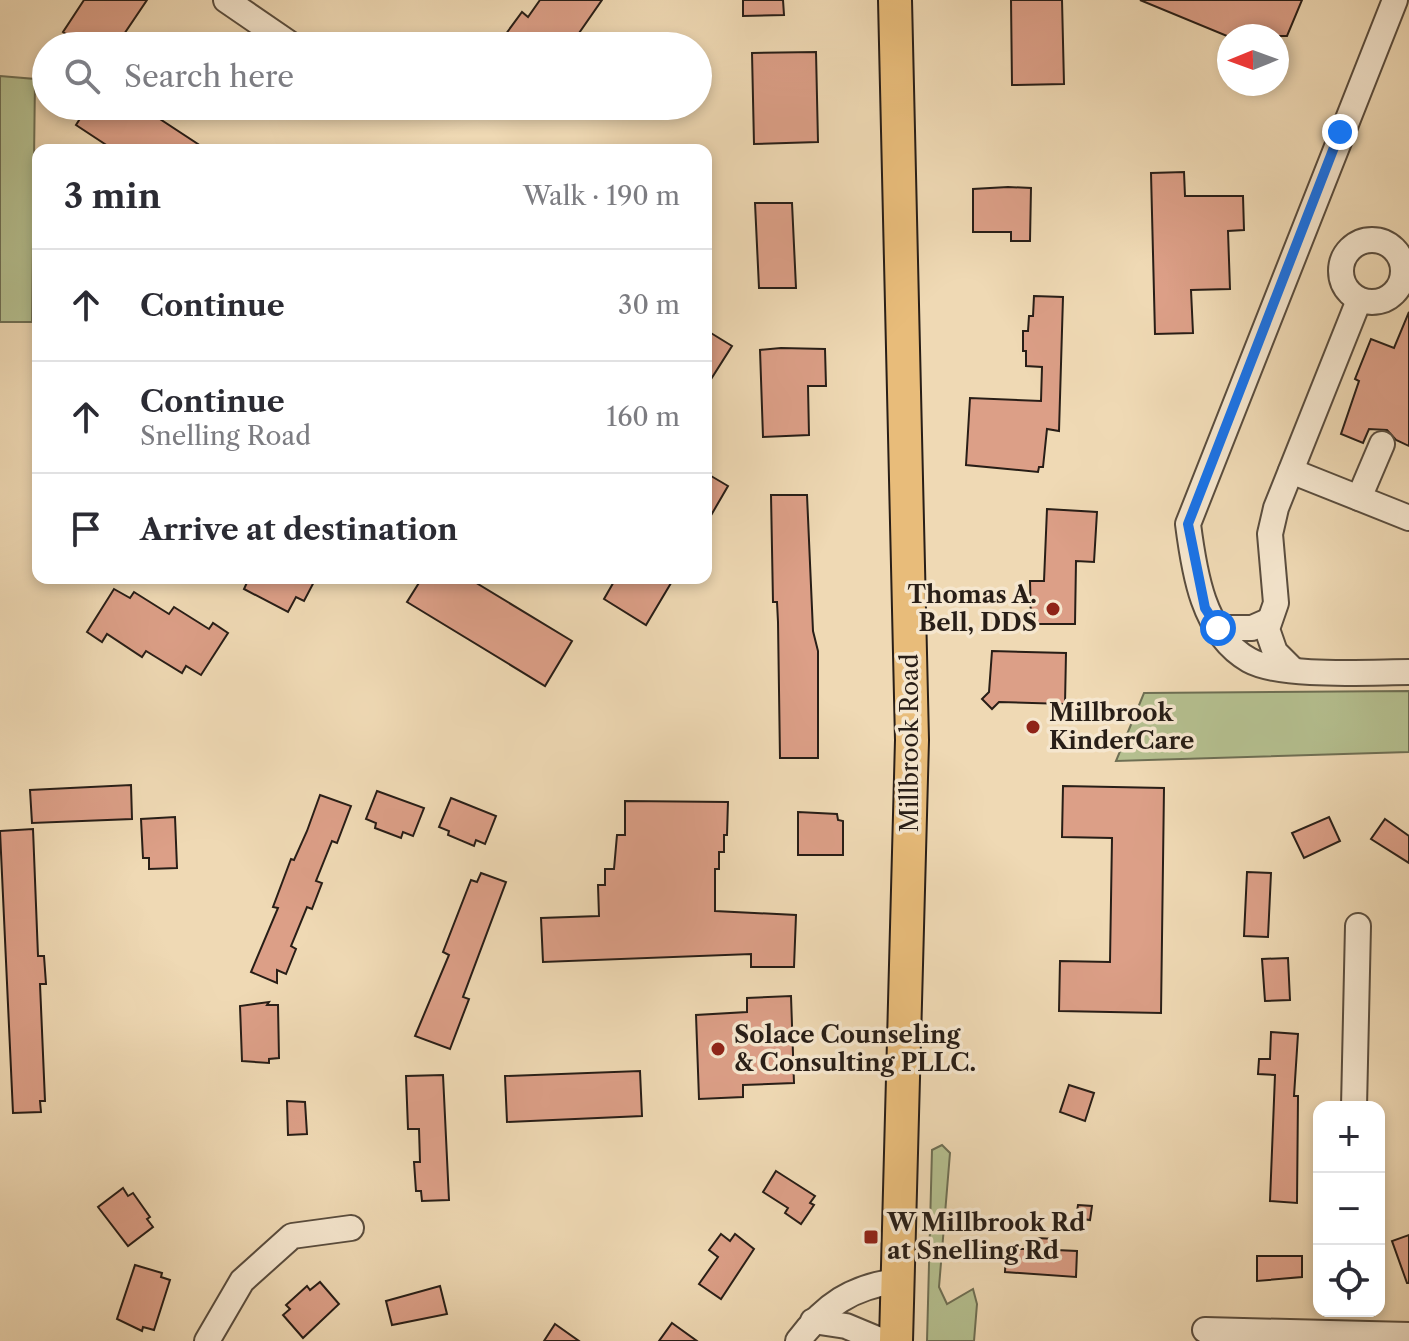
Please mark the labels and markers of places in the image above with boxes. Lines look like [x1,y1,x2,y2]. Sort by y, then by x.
place label: Thomas A. Bell, DDS [908,580,1037,637]
marker: Thomas A. Bell, DDS [1044,600,1062,618]
place label: Millbrook KinderCare [1049,698,1194,755]
marker: Millbrook KinderCare [1024,718,1042,736]
place label: Solace Counseling & Consulting PLLC. [734,1020,976,1077]
marker: Solace Counseling & Consulting PLLC. [709,1040,727,1058]
place label: W Millbrook Rd at Snelling Rd [886,1208,1085,1265]
marker: W Millbrook Rd at Snelling Rd [862,1228,880,1246]

